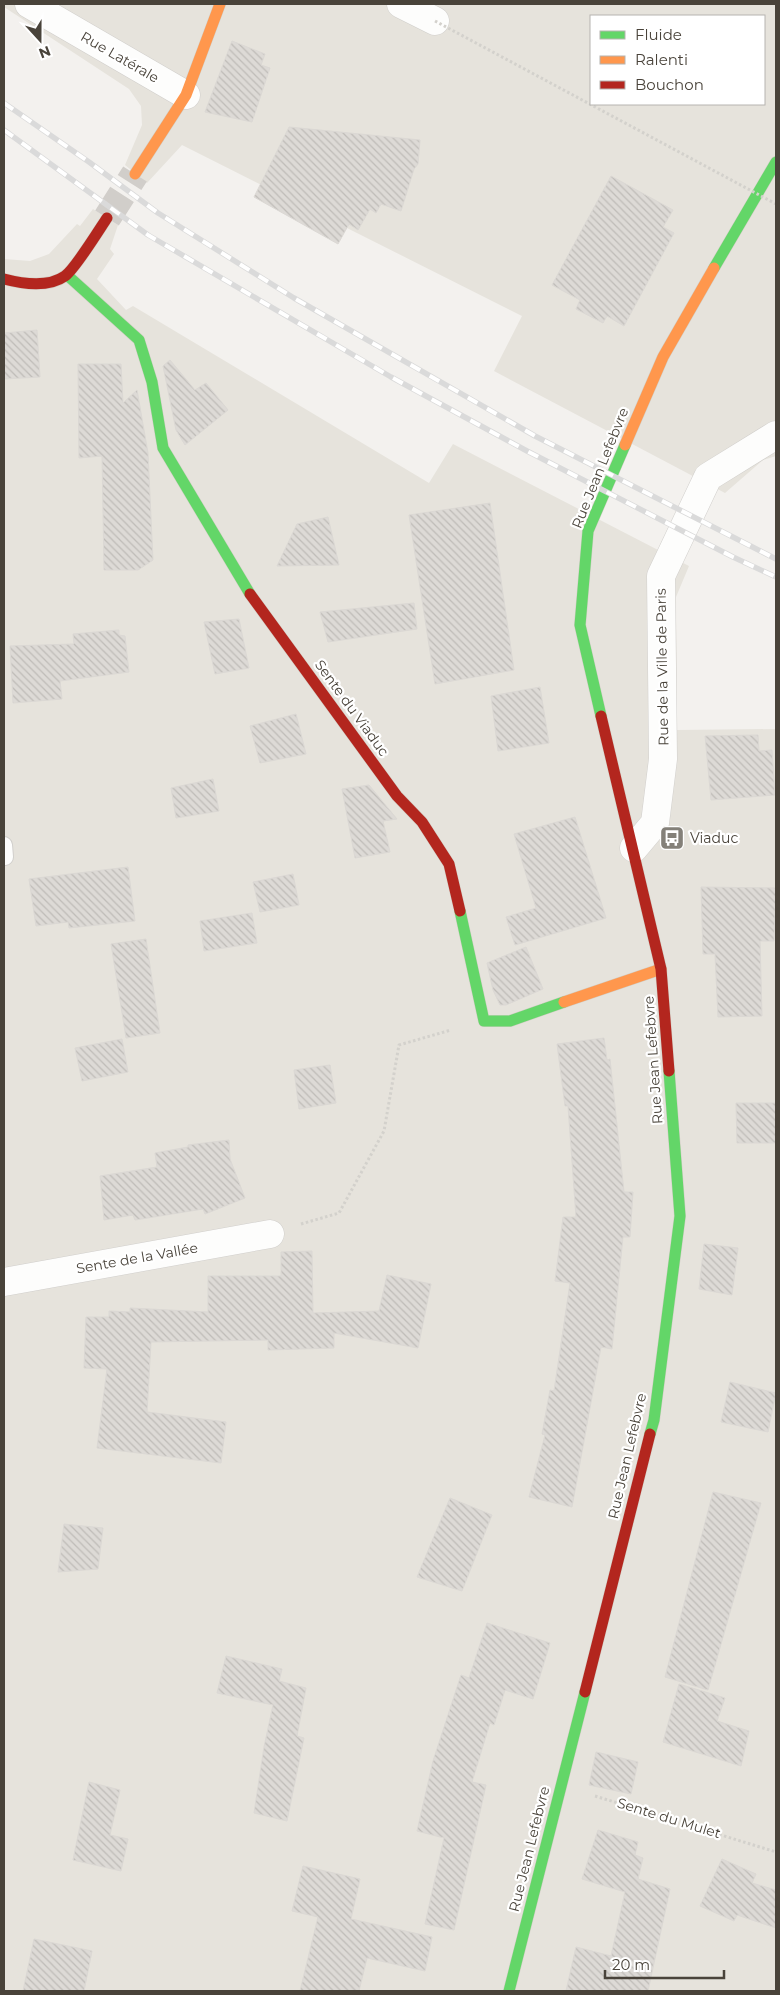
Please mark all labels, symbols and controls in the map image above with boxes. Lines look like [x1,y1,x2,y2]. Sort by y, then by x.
north arrow [15,15,65,65]
legend [590,15,765,105]
text: Fluide [635,25,682,44]
street label: Rue Latérale [78,27,162,87]
text: N [36,42,53,63]
text: Ralenti [635,50,688,69]
text: Bouchon [635,75,704,94]
street label: Rue Jean Lefebvre [568,405,632,531]
street label: Rue de la Ville de Paris [652,588,672,746]
street label: Sente du Viaduc [311,656,393,760]
bus stop icon: Viaduc [659,825,685,851]
place label: Viaduc [690,829,738,847]
street label: Rue Jean Lefebvre [640,995,666,1125]
street label: Sente de la Vallée [75,1238,199,1278]
street label: Rue Jean Lefebvre [604,1391,650,1521]
street label: Rue Jean Lefebvre [505,1784,553,1914]
street label: Sente du Mulet [615,1794,723,1842]
scale bar [605,1948,724,1980]
text: 20 m [612,1955,650,1974]

